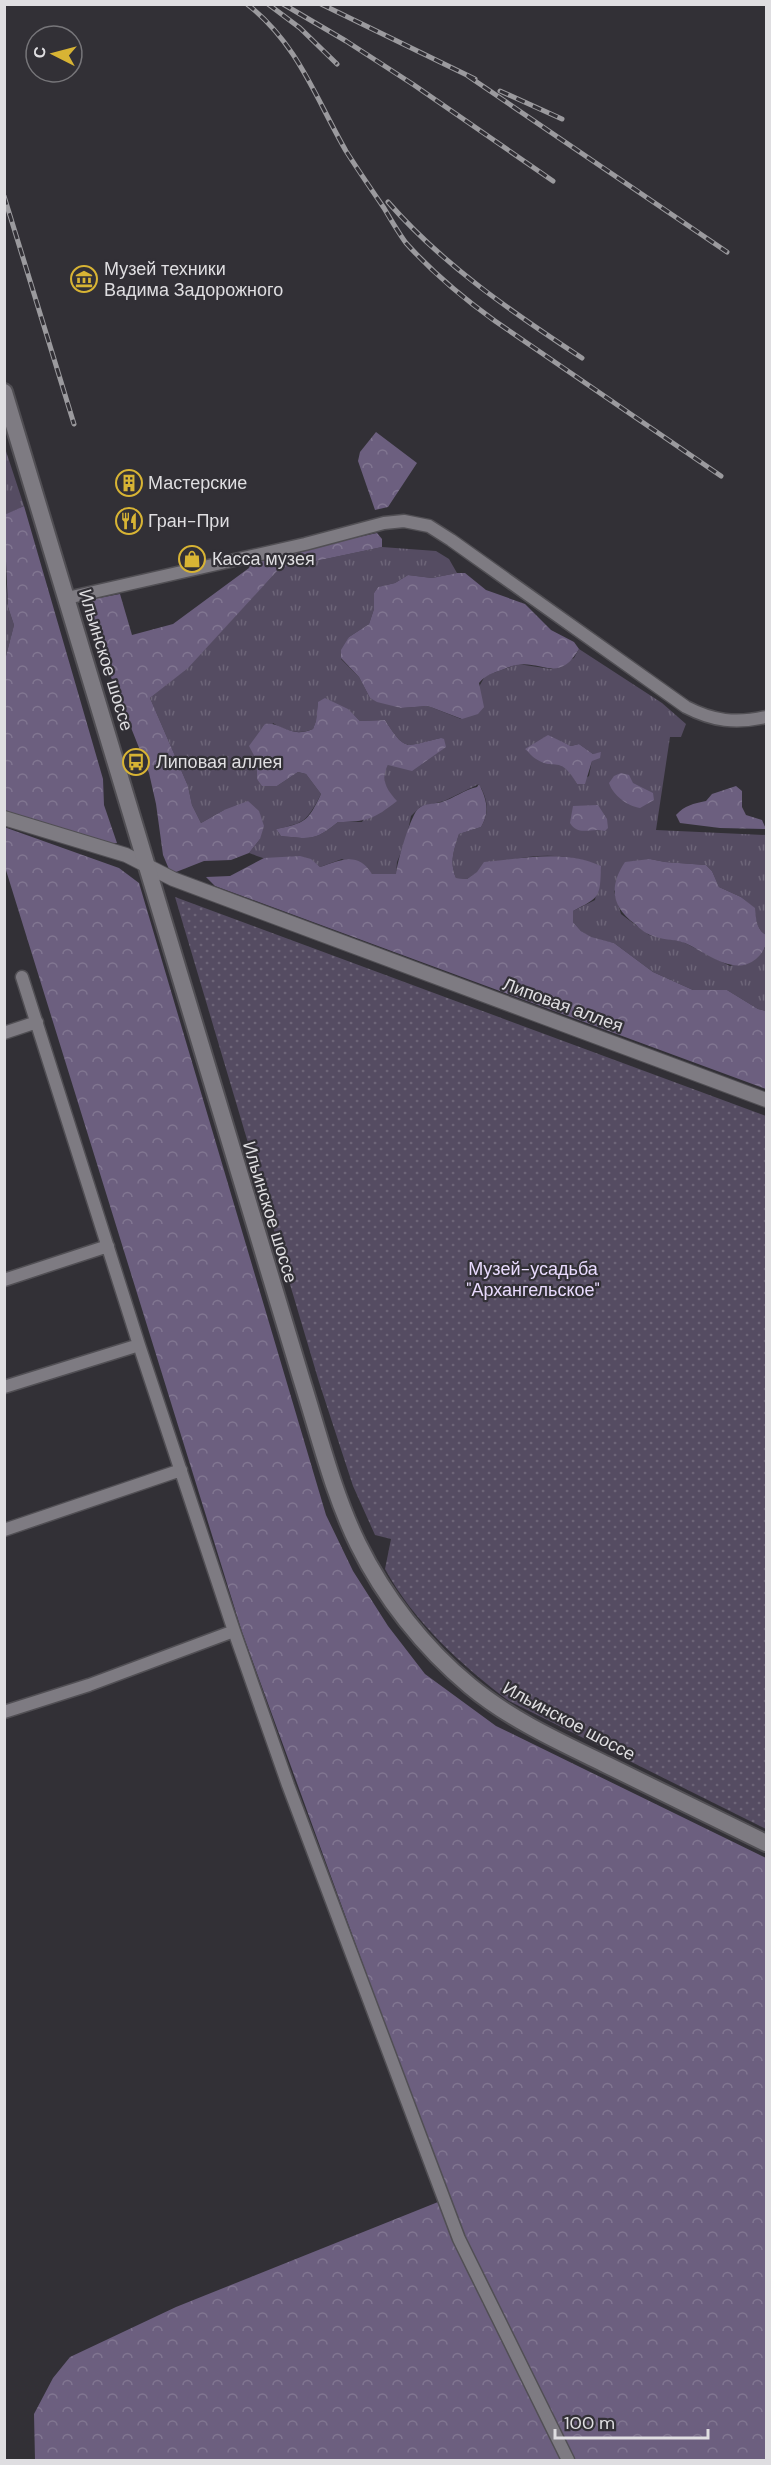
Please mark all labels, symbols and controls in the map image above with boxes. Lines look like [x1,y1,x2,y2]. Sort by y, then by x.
north arrow [24,24,84,84]
text: С [29,45,51,59]
place label: Музей техники Вадима Задорожного [104,257,283,302]
museum icon: Музей техники Вадима Задорожного [69,264,99,294]
building icon: Мастерские [114,468,144,498]
place label: Мастерские [148,471,247,495]
restaurant icon: Гран-При [114,506,144,536]
place label: Гран-При [148,509,229,533]
shop icon: Касса музея [177,544,207,574]
place label: Касса музея [212,547,315,571]
street label: Ильинское шоссе [73,586,139,734]
bus stop icon: Липовая аллея [121,747,151,777]
place label: Липовая аллея [156,750,282,774]
street label: Липовая аллея [500,972,626,1038]
street label: Ильинское шоссе [237,1138,303,1286]
park label: Музей-усадьба "Архангельское" [466,1257,600,1302]
street label: Ильинское шоссе [498,1676,640,1766]
scale bar [555,2402,708,2440]
text: 100 m [564,2411,615,2435]

